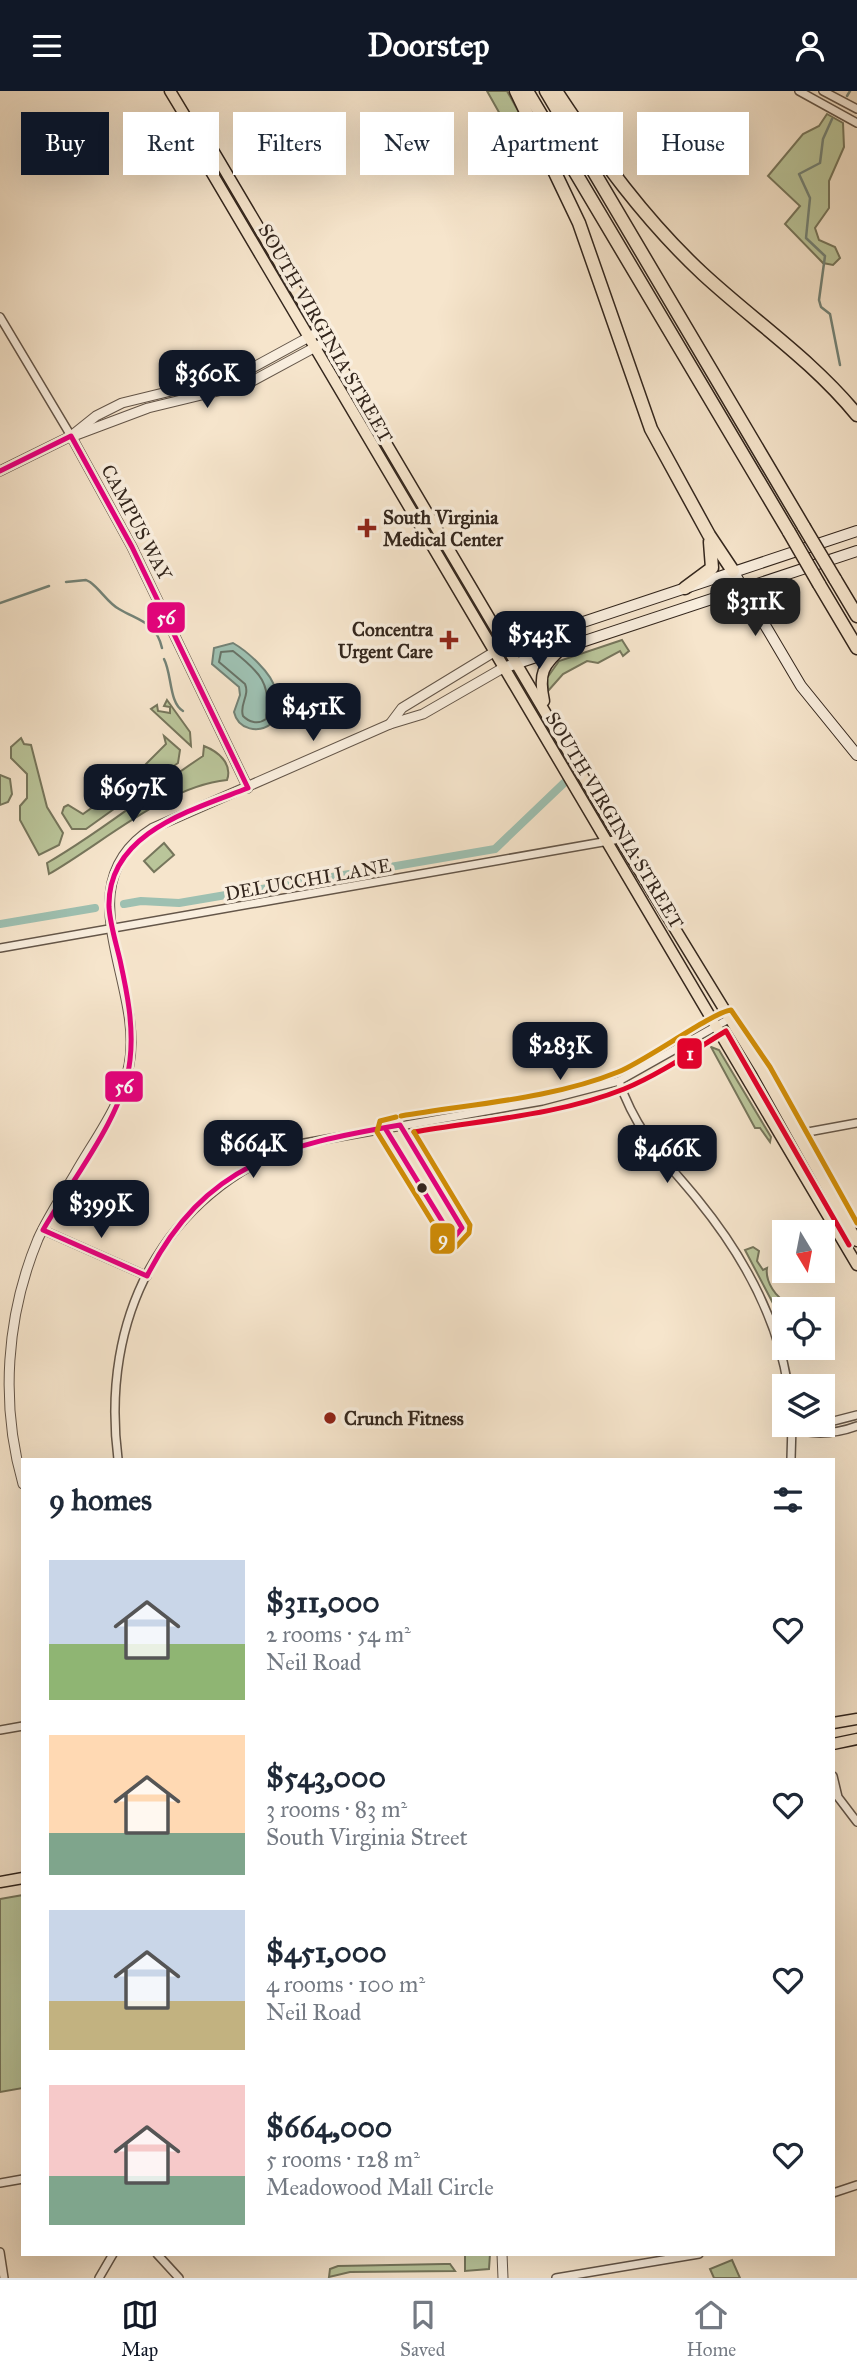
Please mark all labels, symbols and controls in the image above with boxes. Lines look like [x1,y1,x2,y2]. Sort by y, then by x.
text: Doorstep [367,26,490,65]
icon: menu [28,27,66,65]
icon: person [791,27,829,65]
chip: Buy [21,112,109,175]
chip: Rent [123,112,219,175]
chip: Filters [233,112,346,175]
chip: New [360,112,454,175]
chip: Apartment [468,112,623,175]
chip: House [637,112,749,175]
street label: SOUTH VIRGINIA STREET [253,220,398,447]
pin: $360K [158,351,256,410]
text: $360K [175,359,239,387]
street label: CAMPUS WAY [96,460,177,585]
place label: South Virginia Medical Center [383,506,504,551]
marker: South Virginia Medical Center [357,518,377,538]
pin: $311K [706,579,804,638]
text: $311K [726,587,784,615]
line badge: 56 [146,601,186,634]
text: 56 [157,606,177,629]
pin: $543K [490,611,588,671]
place label: Concentra Urgent Care [338,618,434,664]
text: $543K [508,620,570,648]
marker: Concentra Urgent Care [439,630,459,650]
pin: $451K [264,683,362,743]
text: $451K [282,692,344,720]
street label: SOUTH VIRGINIA STREET [541,708,689,933]
pin: $697K [84,765,182,824]
text: $697K [100,773,166,801]
street label: DELUCCHI LANE [223,853,393,905]
pin: $283K [511,1023,609,1082]
text: $283K [529,1031,591,1059]
line badge: 1 [676,1037,703,1070]
text: 1 [686,1042,694,1065]
line badge: 56 [104,1070,144,1103]
text: 56 [115,1075,135,1098]
pin: $664K [204,1121,302,1180]
pin: $466K [618,1125,716,1185]
text: $664K [220,1129,286,1157]
text: $466K [634,1134,700,1162]
pin: $399K [52,1181,150,1240]
unlabelled marker [415,1181,429,1195]
text: $399K [69,1189,133,1217]
north arrow [772,1220,835,1283]
map controls [772,1220,835,1437]
line badge: 9 [429,1222,456,1255]
text: 9 [438,1227,448,1251]
button: locate [772,1297,835,1360]
button: layers [772,1374,835,1437]
place label: Crunch Fitness [344,1407,464,1430]
marker: Crunch Fitness [322,1410,338,1426]
icon: filters [769,1481,807,1519]
text: 9 homes [49,1482,152,1518]
text: $311,000 [266,1584,380,1620]
icon: home [105,1588,189,1672]
icon: heart [769,1611,807,1649]
text: 2 rooms · 54 m² [266,1620,411,1648]
text: Neil Road [266,1648,361,1676]
text: $543,000 [266,1759,386,1795]
icon: home [105,1763,189,1847]
icon: heart [769,1786,807,1824]
text: 3 rooms · 83 m² [266,1795,407,1823]
text: South Virginia Street [266,1823,468,1851]
text: $451,000 [266,1934,387,1970]
icon: home [105,1938,189,2022]
icon: heart [769,1961,807,1999]
text: 4 rooms · 100 m² [266,1970,425,1998]
text: Neil Road [266,1998,361,2026]
text: $664,000 [266,2109,392,2145]
icon: home [105,2113,189,2197]
icon: heart [769,2136,807,2174]
text: 5 rooms · 128 m² [266,2145,420,2173]
text: Meadowood Mall Circle [266,2173,494,2201]
tab: Map [121,2296,159,2361]
tab: Saved [400,2296,445,2361]
tab: Home [687,2296,736,2361]

